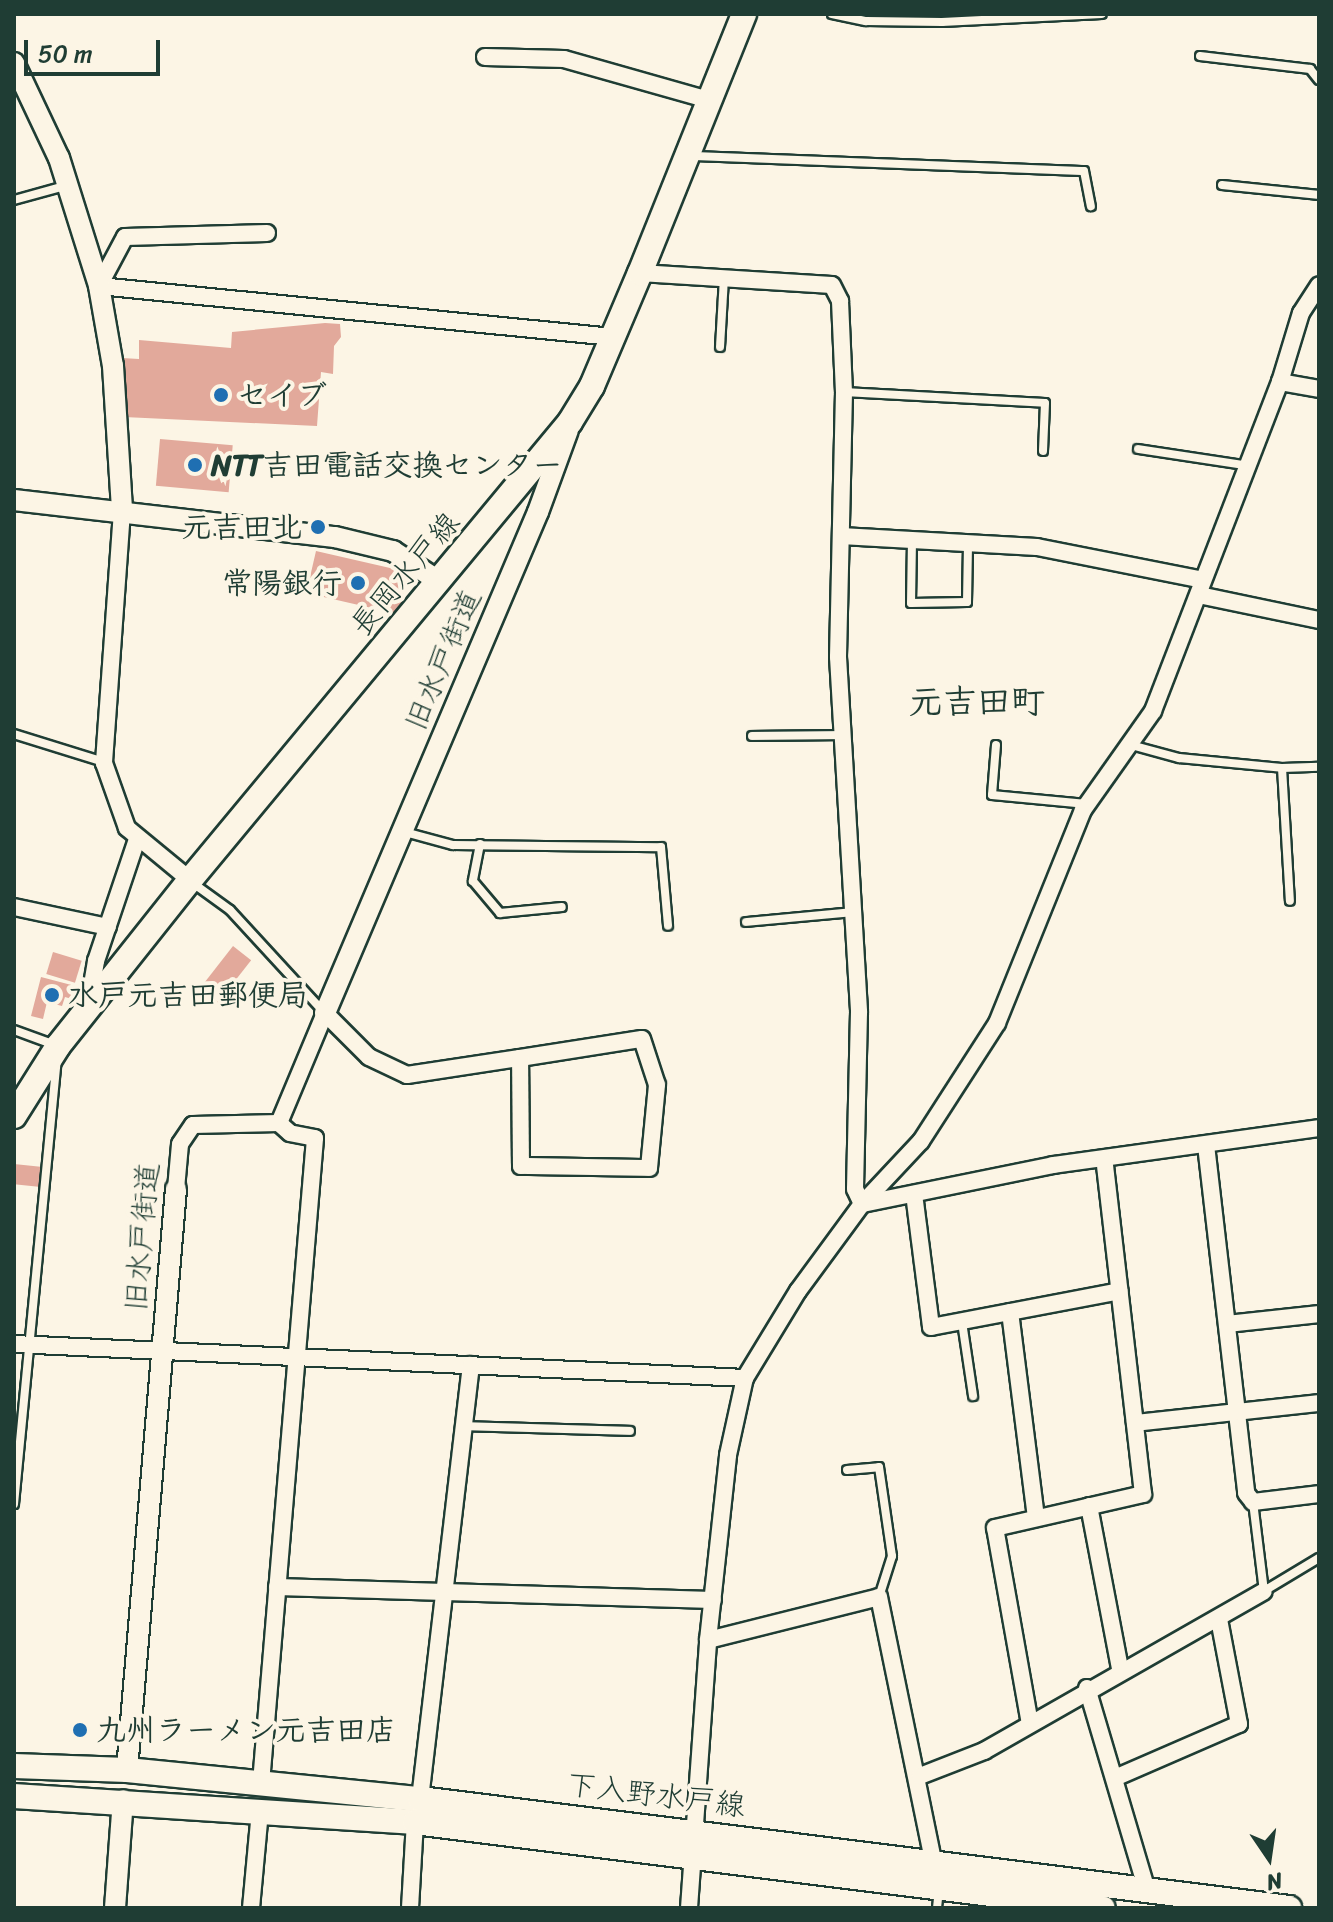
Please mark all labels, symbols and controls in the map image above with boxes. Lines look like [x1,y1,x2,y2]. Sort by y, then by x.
scale bar [28,24,164,74]
text: 50 m [38,33,93,75]
place label: セイブ [237,377,327,413]
marker: セイブ [212,386,230,404]
place label: NTT吉田電話交換センター [211,447,563,483]
marker: NTT吉田電話交換センター [186,456,204,474]
street label: 長岡水戸線 [343,505,467,643]
place label: 元吉田北 [182,509,302,545]
marker: 元吉田北 [309,518,327,536]
place label: 常陽銀行 [222,565,342,601]
marker: 常陽銀行 [349,574,367,592]
street label: 旧水戸街道 [397,584,489,736]
district label: 元吉田町 [909,683,1045,723]
place label: 水戸元吉田郵便局 [68,977,308,1013]
marker: 水戸元吉田郵便局 [43,986,61,1004]
street label: 旧水戸街道 [118,1161,166,1313]
place label: 九州ラーメン元吉田店 [96,1712,396,1748]
marker: 九州ラーメン元吉田店 [71,1721,89,1739]
street label: 下入野水戸線 [564,1766,748,1824]
north arrow [1229,1818,1309,1898]
text: N [1263,1861,1286,1903]

